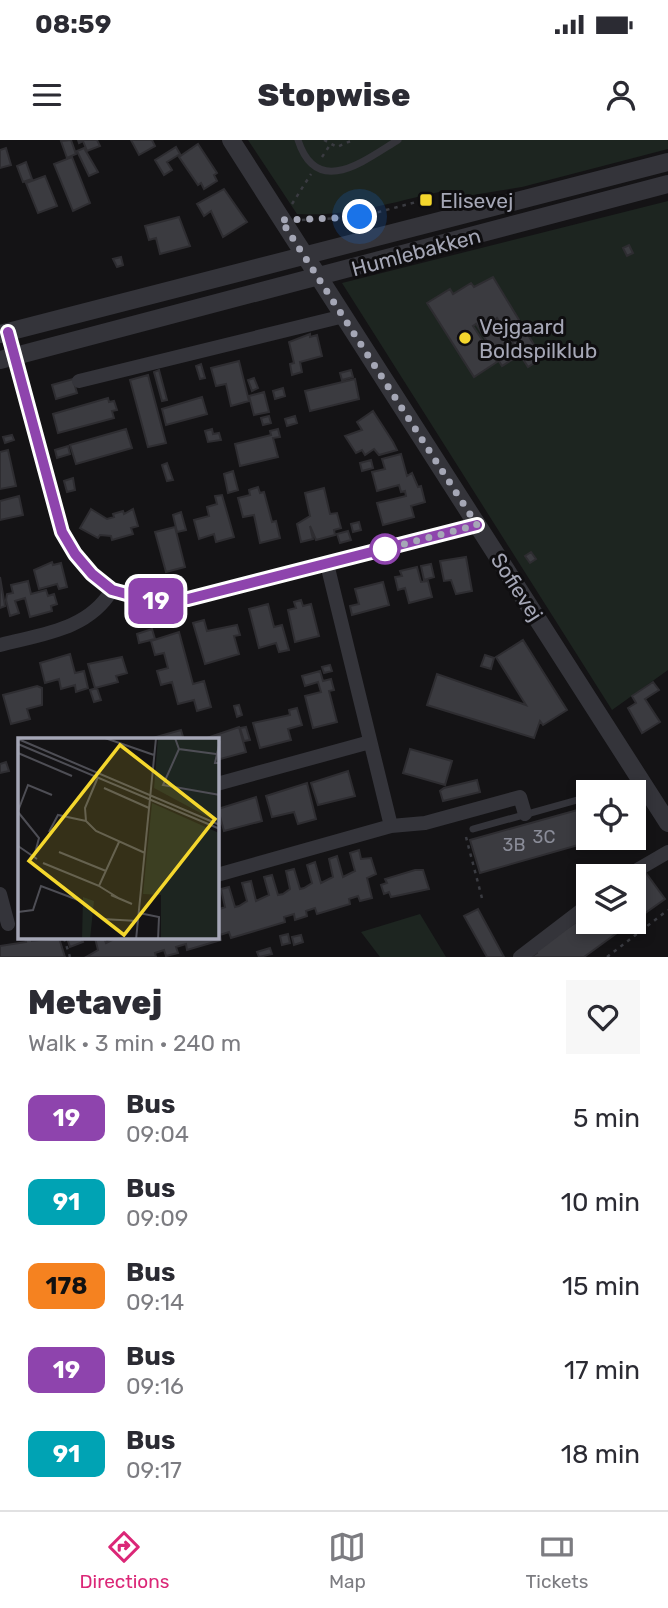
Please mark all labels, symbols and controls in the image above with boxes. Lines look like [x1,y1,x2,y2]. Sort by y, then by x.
text: 08:59 [35,9,111,40]
icon: menu [28,76,66,114]
text: Stopwise [258,76,410,114]
icon: person [602,76,640,114]
place label: Elisevej [440,188,513,213]
marker: Elisevej [418,192,434,208]
your location [342,199,377,234]
street label: Humlebakken [349,223,483,281]
place label: Vejgaard Boldspilklub [479,314,597,363]
marker: Vejgaard Boldspilklub [457,330,473,346]
unlabelled marker [370,534,400,564]
street label: Sofievej [486,548,548,626]
line badge: 19 [124,578,188,624]
text: 19 [142,587,170,615]
inset map [18,738,219,940]
map controls [576,780,646,934]
button: locate [576,780,646,850]
house number: 3C [533,826,555,848]
house number: 3B [503,834,525,856]
button: layers [576,864,646,934]
button: heart [566,980,640,1054]
text: Metavej [28,983,162,1022]
text: Walk · 3 min · 240 m [28,1029,241,1057]
text: Bus [126,1089,175,1120]
text: 5 min [573,1103,640,1134]
text: 19 [53,1104,80,1132]
text: 09:04 [126,1120,189,1148]
text: Bus [126,1173,175,1204]
text: 10 min [561,1187,640,1218]
text: 91 [53,1188,80,1216]
text: 09:09 [126,1204,188,1232]
text: Bus [126,1257,175,1288]
text: 15 min [562,1271,640,1302]
text: 178 [46,1272,87,1300]
text: 09:14 [126,1288,184,1316]
text: Bus [126,1341,175,1372]
text: 17 min [564,1355,640,1386]
text: 19 [53,1356,80,1384]
text: 09:16 [126,1372,184,1400]
text: Bus [126,1425,175,1456]
text: 18 min [561,1439,640,1470]
text: 91 [53,1440,80,1468]
text: 09:17 [126,1456,182,1484]
tab: Directions [79,1528,169,1593]
tab: Map [328,1528,366,1593]
tab: Tickets [525,1528,589,1593]

